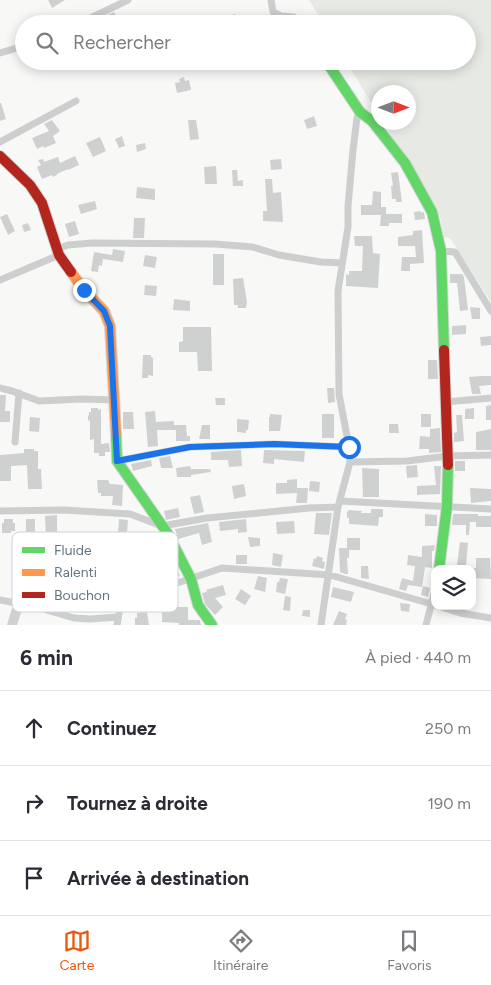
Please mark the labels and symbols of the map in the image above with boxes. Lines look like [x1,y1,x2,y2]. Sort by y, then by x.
north arrow [371,85,416,130]
route end [73,279,96,302]
route start [338,436,361,459]
legend [12,532,178,612]
text: Fluide [54,542,92,559]
text: Ralenti [54,564,97,581]
text: Bouchon [54,587,110,604]

